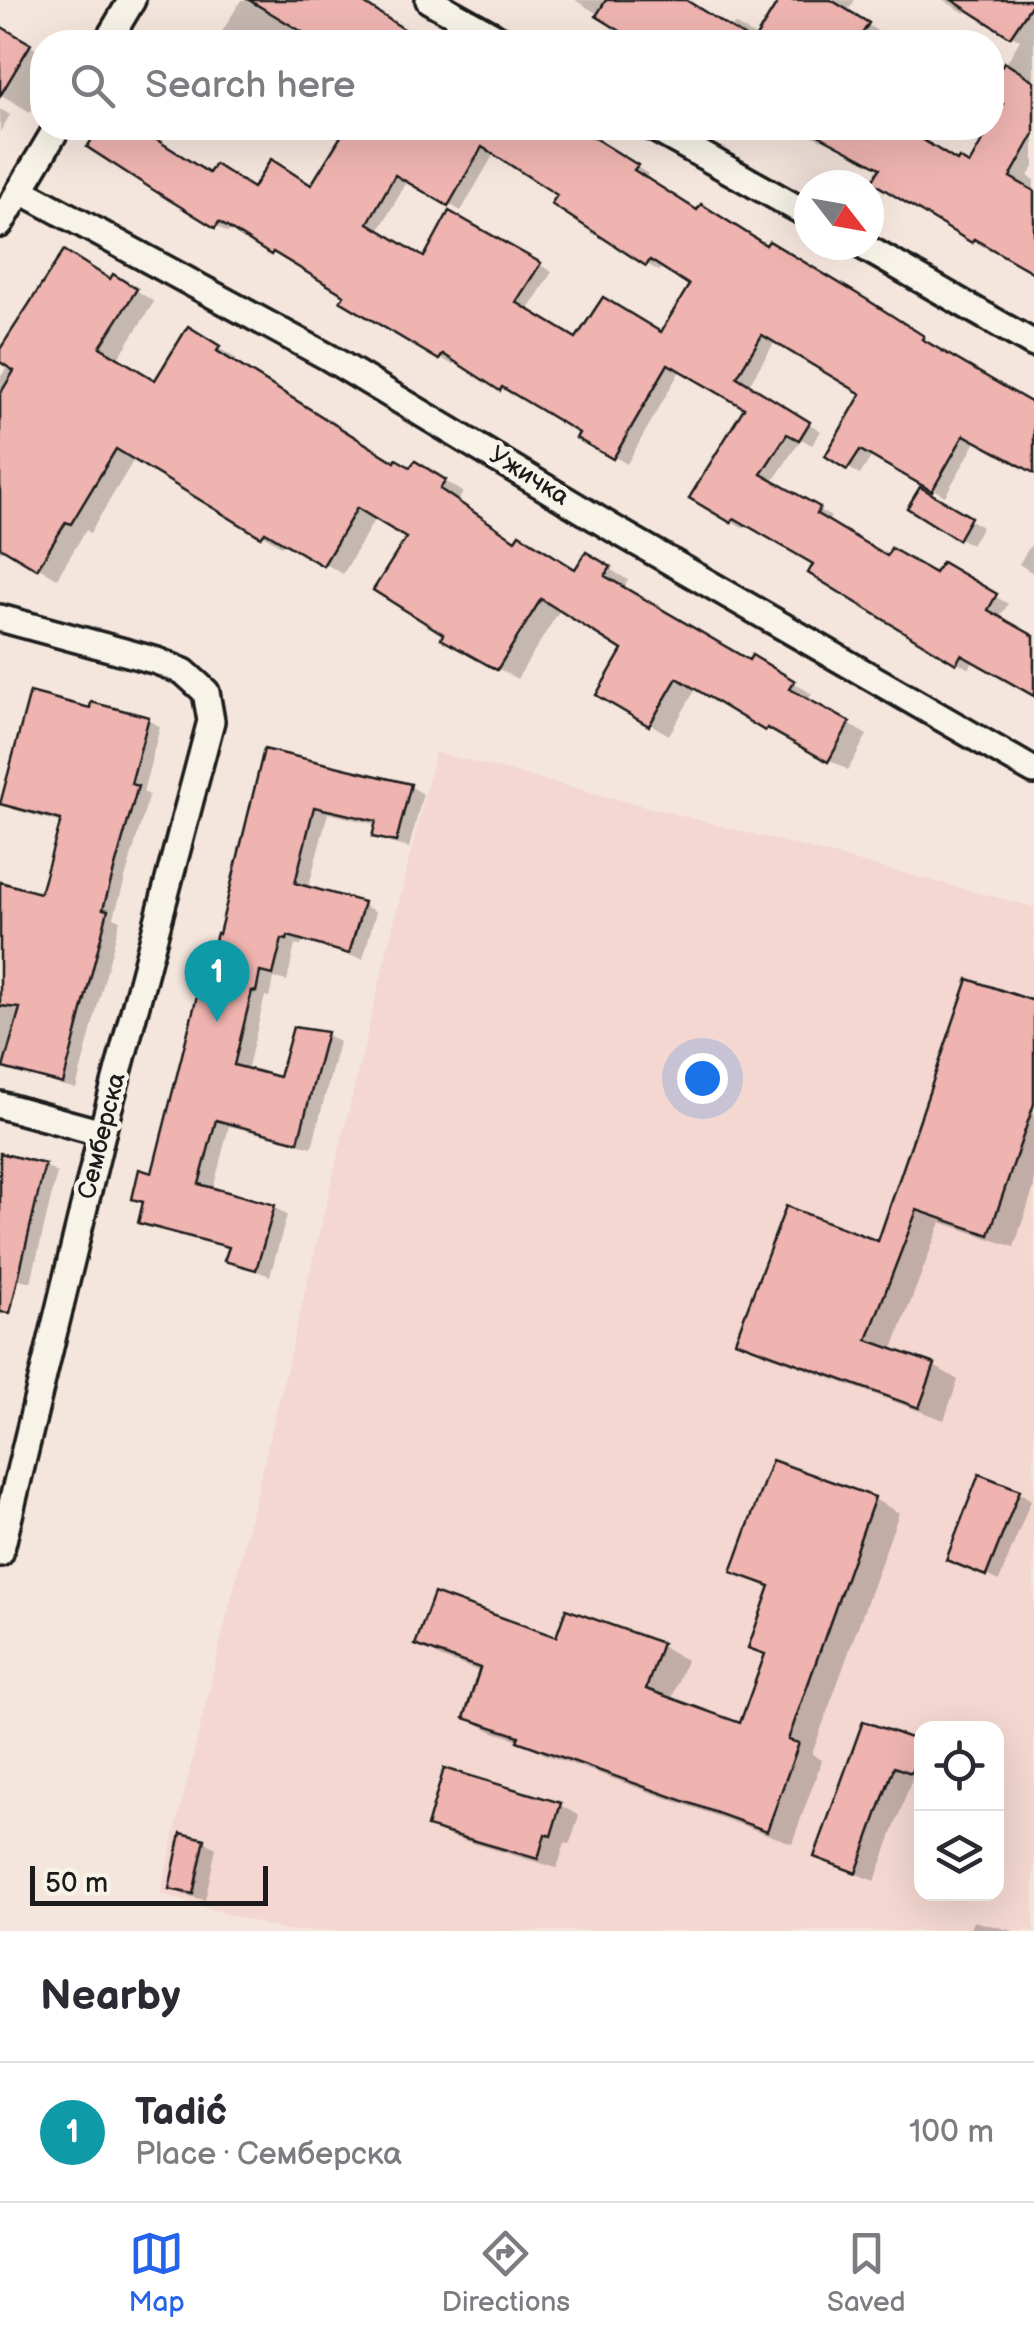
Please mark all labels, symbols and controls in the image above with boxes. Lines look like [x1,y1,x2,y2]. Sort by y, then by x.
search box [30,30,1004,140]
icon: search [65,58,120,113]
text: Search here [145,63,356,108]
north arrow [794,170,884,260]
street label: Ужичка [483,439,575,513]
pin: 1 [184,940,250,1022]
your location [677,1053,728,1104]
street label: Семберска [71,1069,133,1202]
map controls [914,1721,1004,1901]
button: locate [914,1721,1004,1811]
button: layers [914,1811,1004,1901]
scale bar [30,1861,268,1906]
text: 50 m [45,1867,108,1900]
text: Nearby [40,1971,180,2022]
text: Tadić [135,2090,227,2135]
text: 1 [66,2113,79,2152]
text: 100 m [909,2113,994,2152]
text: Place · Семберска [135,2135,402,2174]
tab: Map [128,2226,185,2319]
tab: Directions [441,2226,570,2319]
tab: Saved [827,2226,906,2319]

